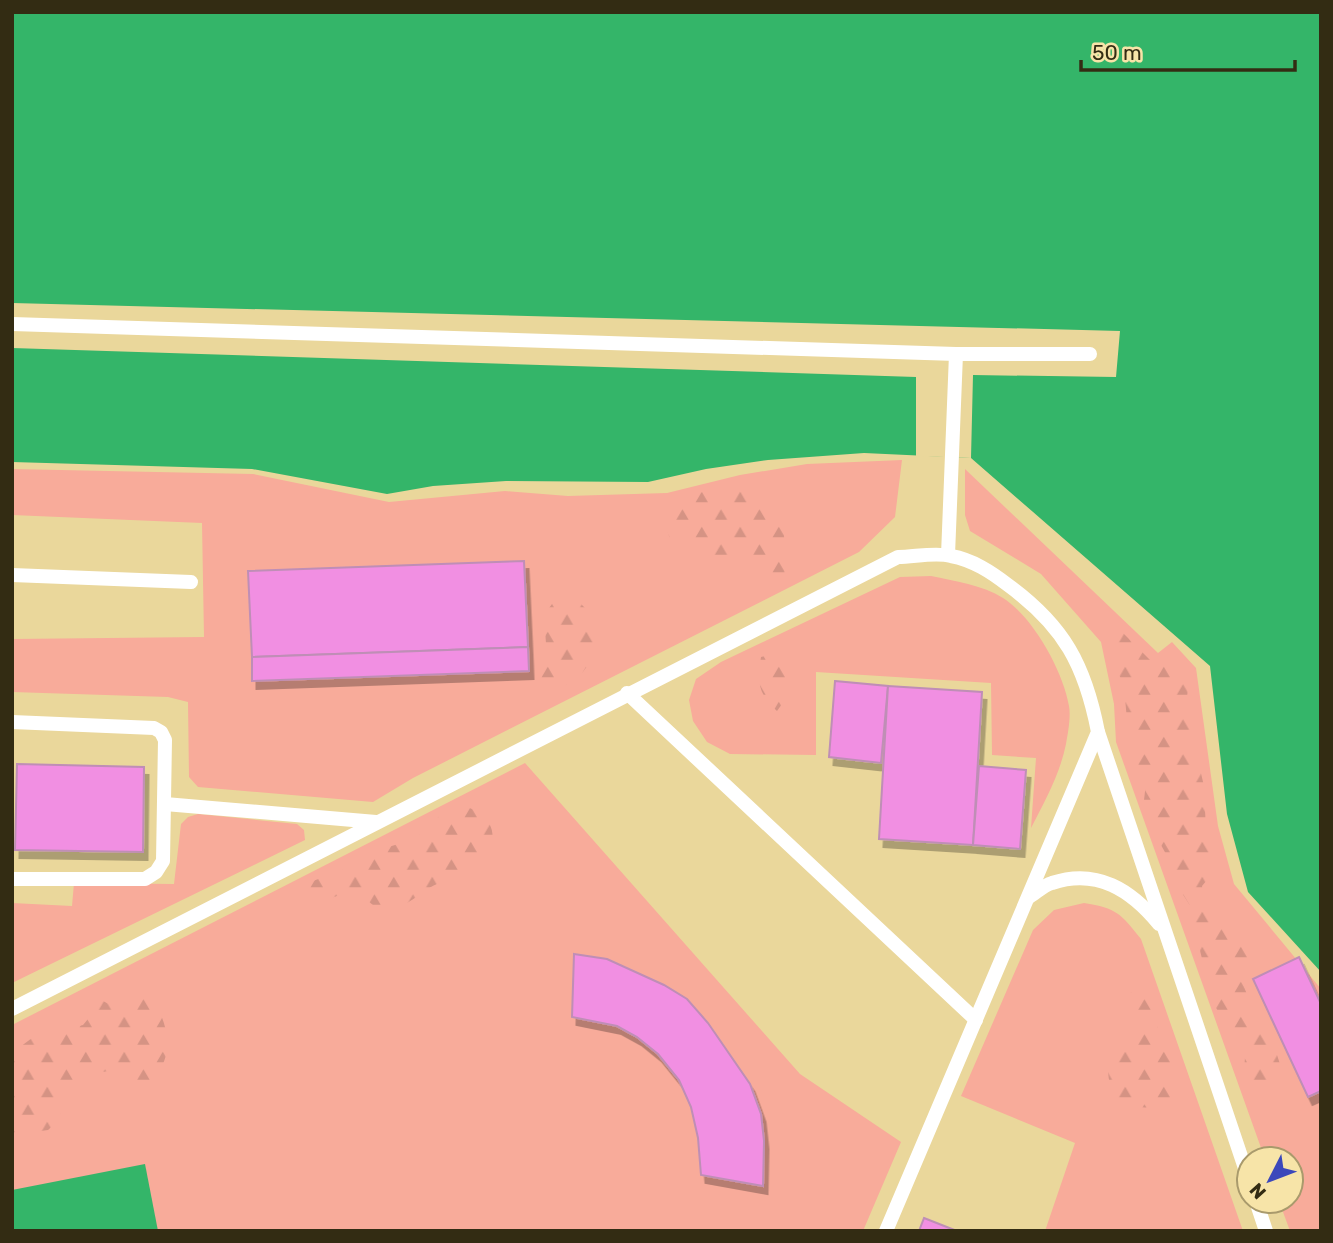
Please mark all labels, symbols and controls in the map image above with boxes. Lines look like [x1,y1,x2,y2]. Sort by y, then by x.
scale bar [1081,28,1294,72]
text: 50 m [1092,40,1142,65]
north arrow [1235,1145,1305,1215]
text: N [1245,1178,1271,1204]

